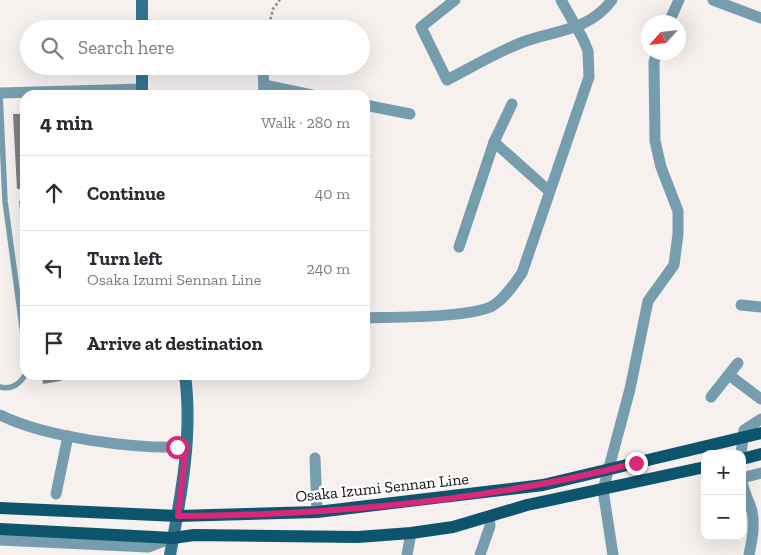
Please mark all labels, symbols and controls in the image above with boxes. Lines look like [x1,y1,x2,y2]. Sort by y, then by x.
north arrow [641,15,686,60]
search box [20,20,370,75]
icon: search [38,34,66,62]
text: Search here [78,36,174,59]
text: 4 min [40,110,93,135]
text: Walk · 280 m [261,113,350,132]
icon: ahead [40,179,68,207]
text: Continue [87,182,165,205]
text: 40 m [315,184,350,203]
text: Turn left [87,247,162,270]
icon: left [40,254,68,282]
text: 240 m [306,259,350,278]
text: Osaka Izumi Sennan Line [87,270,261,289]
icon: arrive [40,329,68,357]
text: Arrive at destination [87,332,263,355]
route start [166,436,189,459]
map controls [701,450,746,540]
button: + [701,450,746,495]
route end [625,452,648,475]
street label: Osaka Izumi Sennan Line [294,469,470,506]
button: − [701,495,746,540]

